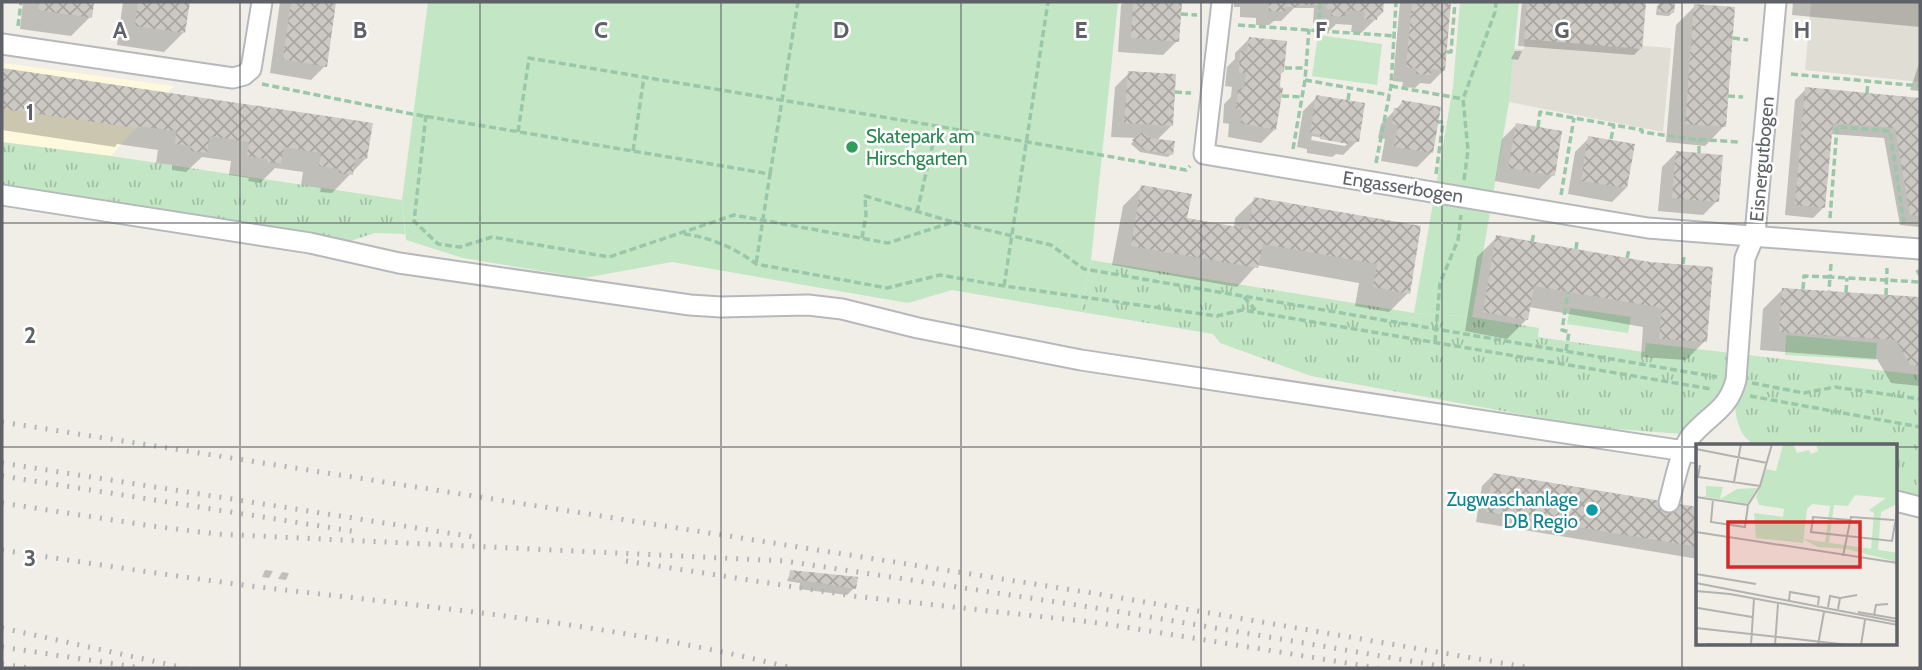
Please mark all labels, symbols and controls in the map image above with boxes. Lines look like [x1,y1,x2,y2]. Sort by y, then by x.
text: A [113,16,128,44]
text: B [353,16,367,44]
text: C [594,16,608,44]
text: D [833,16,849,44]
text: E [1074,16,1088,44]
text: F [1315,16,1327,44]
text: G [1554,16,1570,44]
text: H [1794,16,1810,44]
street label: Eisnergutbogen [1745,95,1779,223]
text: 1 [26,98,34,126]
place label: Skatepark am Hirschgarten [866,125,975,170]
marker: Skatepark am Hirschgarten [844,139,860,155]
street label: Engasserbogen [1341,166,1465,208]
text: 2 [24,321,36,349]
inset map [1696,444,1898,646]
place label: Zugwaschanlage DB Regio [1447,488,1578,533]
marker: Zugwaschanlage DB Regio [1584,502,1600,518]
text: 3 [24,544,36,572]

